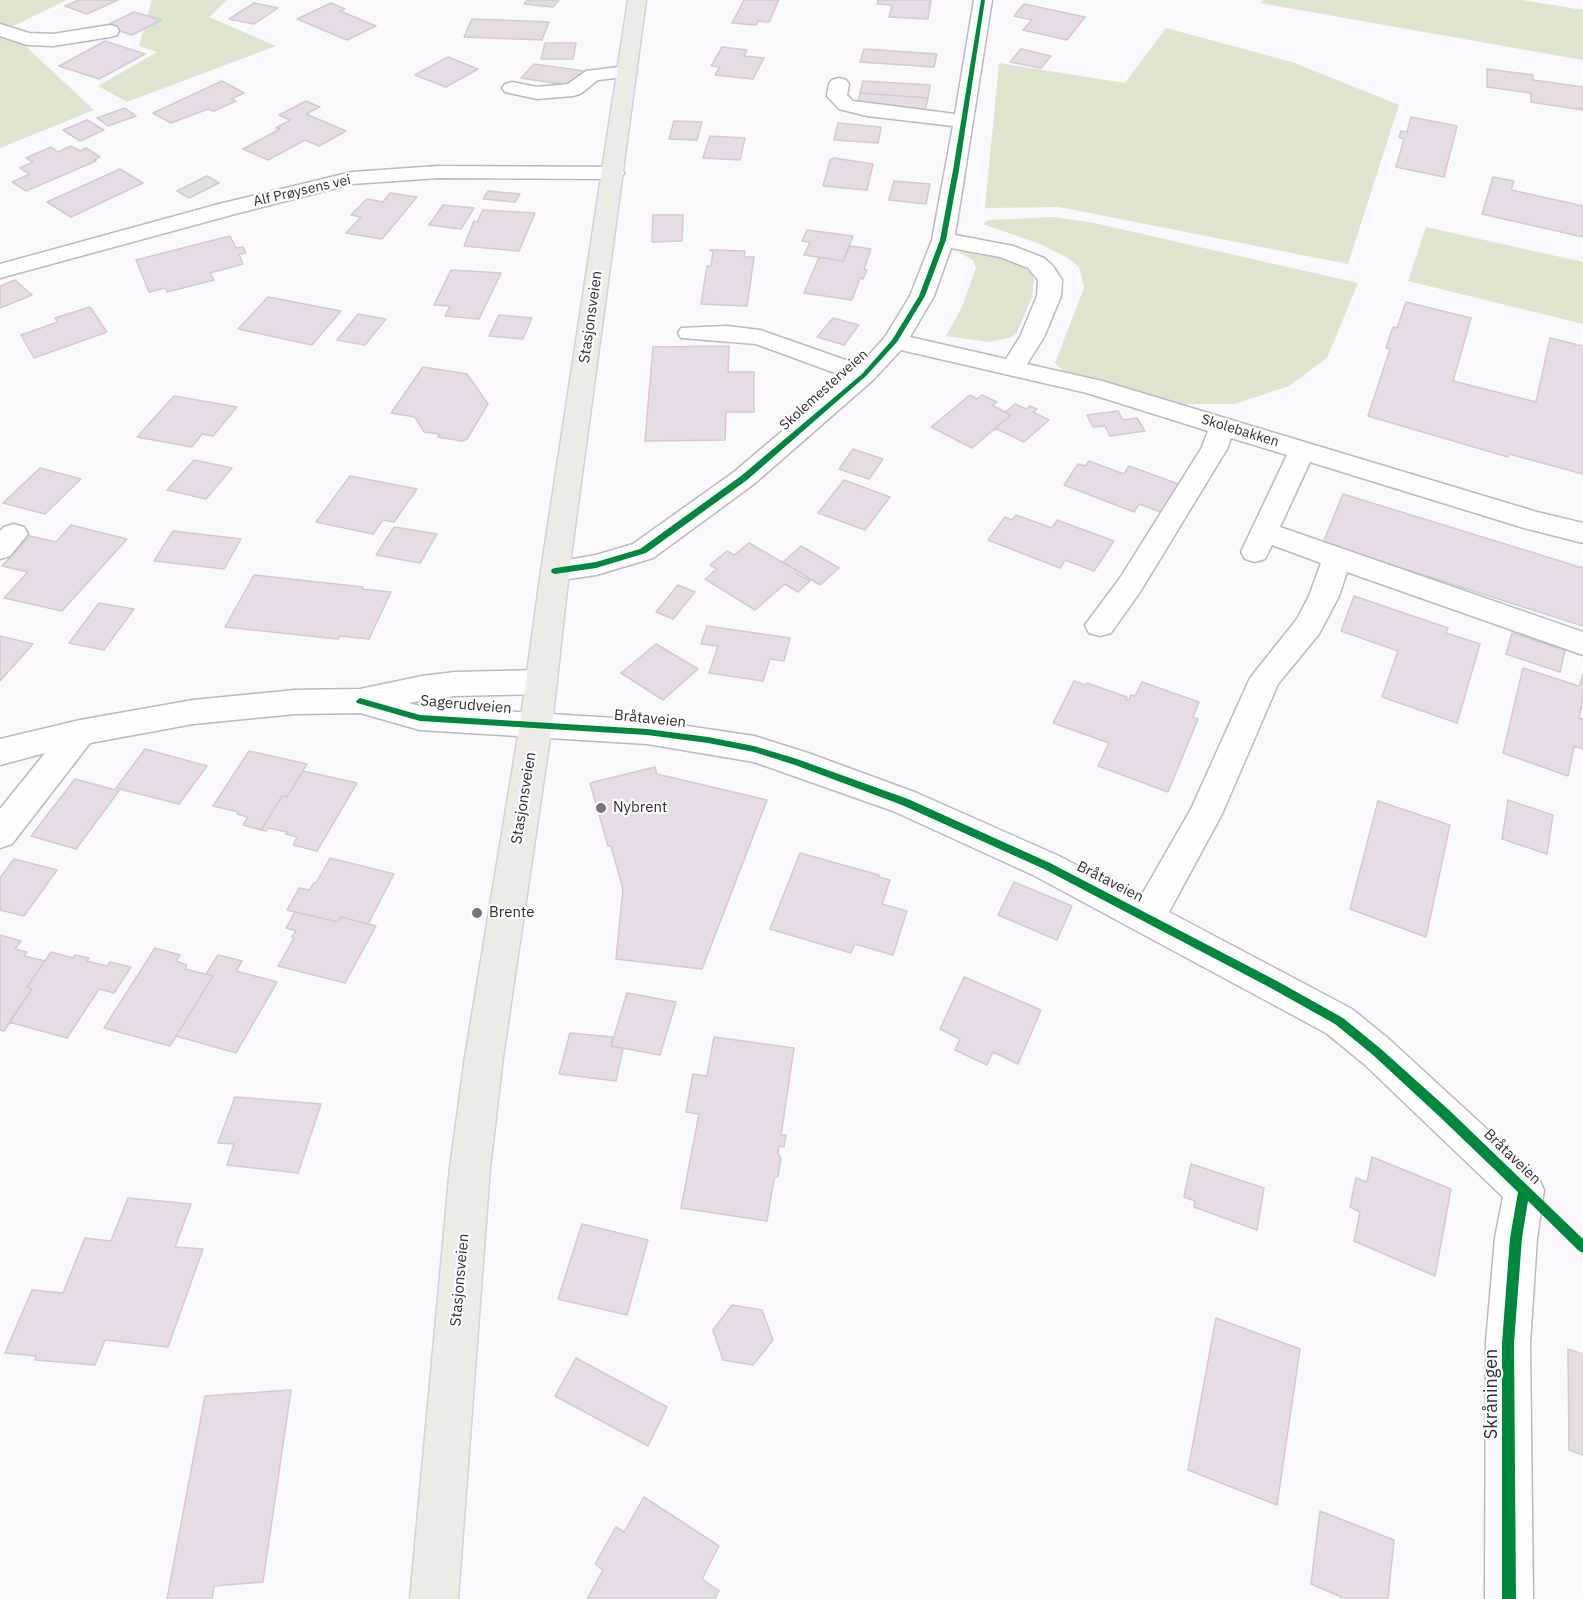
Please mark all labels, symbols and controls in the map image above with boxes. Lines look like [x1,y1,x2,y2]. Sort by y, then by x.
street label: Alf Prøysens vei [252,172,352,210]
street label: Stasjonsveien [576,270,606,364]
street label: Skolemesterveien [777,346,871,434]
street label: Skolebakken [1199,411,1281,451]
street label: Sagerudveien [420,692,512,718]
street label: Bråtaveien [613,706,687,732]
street label: Stasjonsveien [508,751,540,845]
place label: Nybrent [613,799,667,817]
marker: Nybrent [594,801,608,815]
street label: Bråtaveien [1074,858,1146,906]
place label: Brente [489,904,534,922]
marker: Brente [470,906,484,920]
street label: Bråtaveien [1480,1125,1544,1189]
street label: Stasjonsveien [447,1233,473,1327]
street label: Skråningen [1481,1349,1503,1439]

